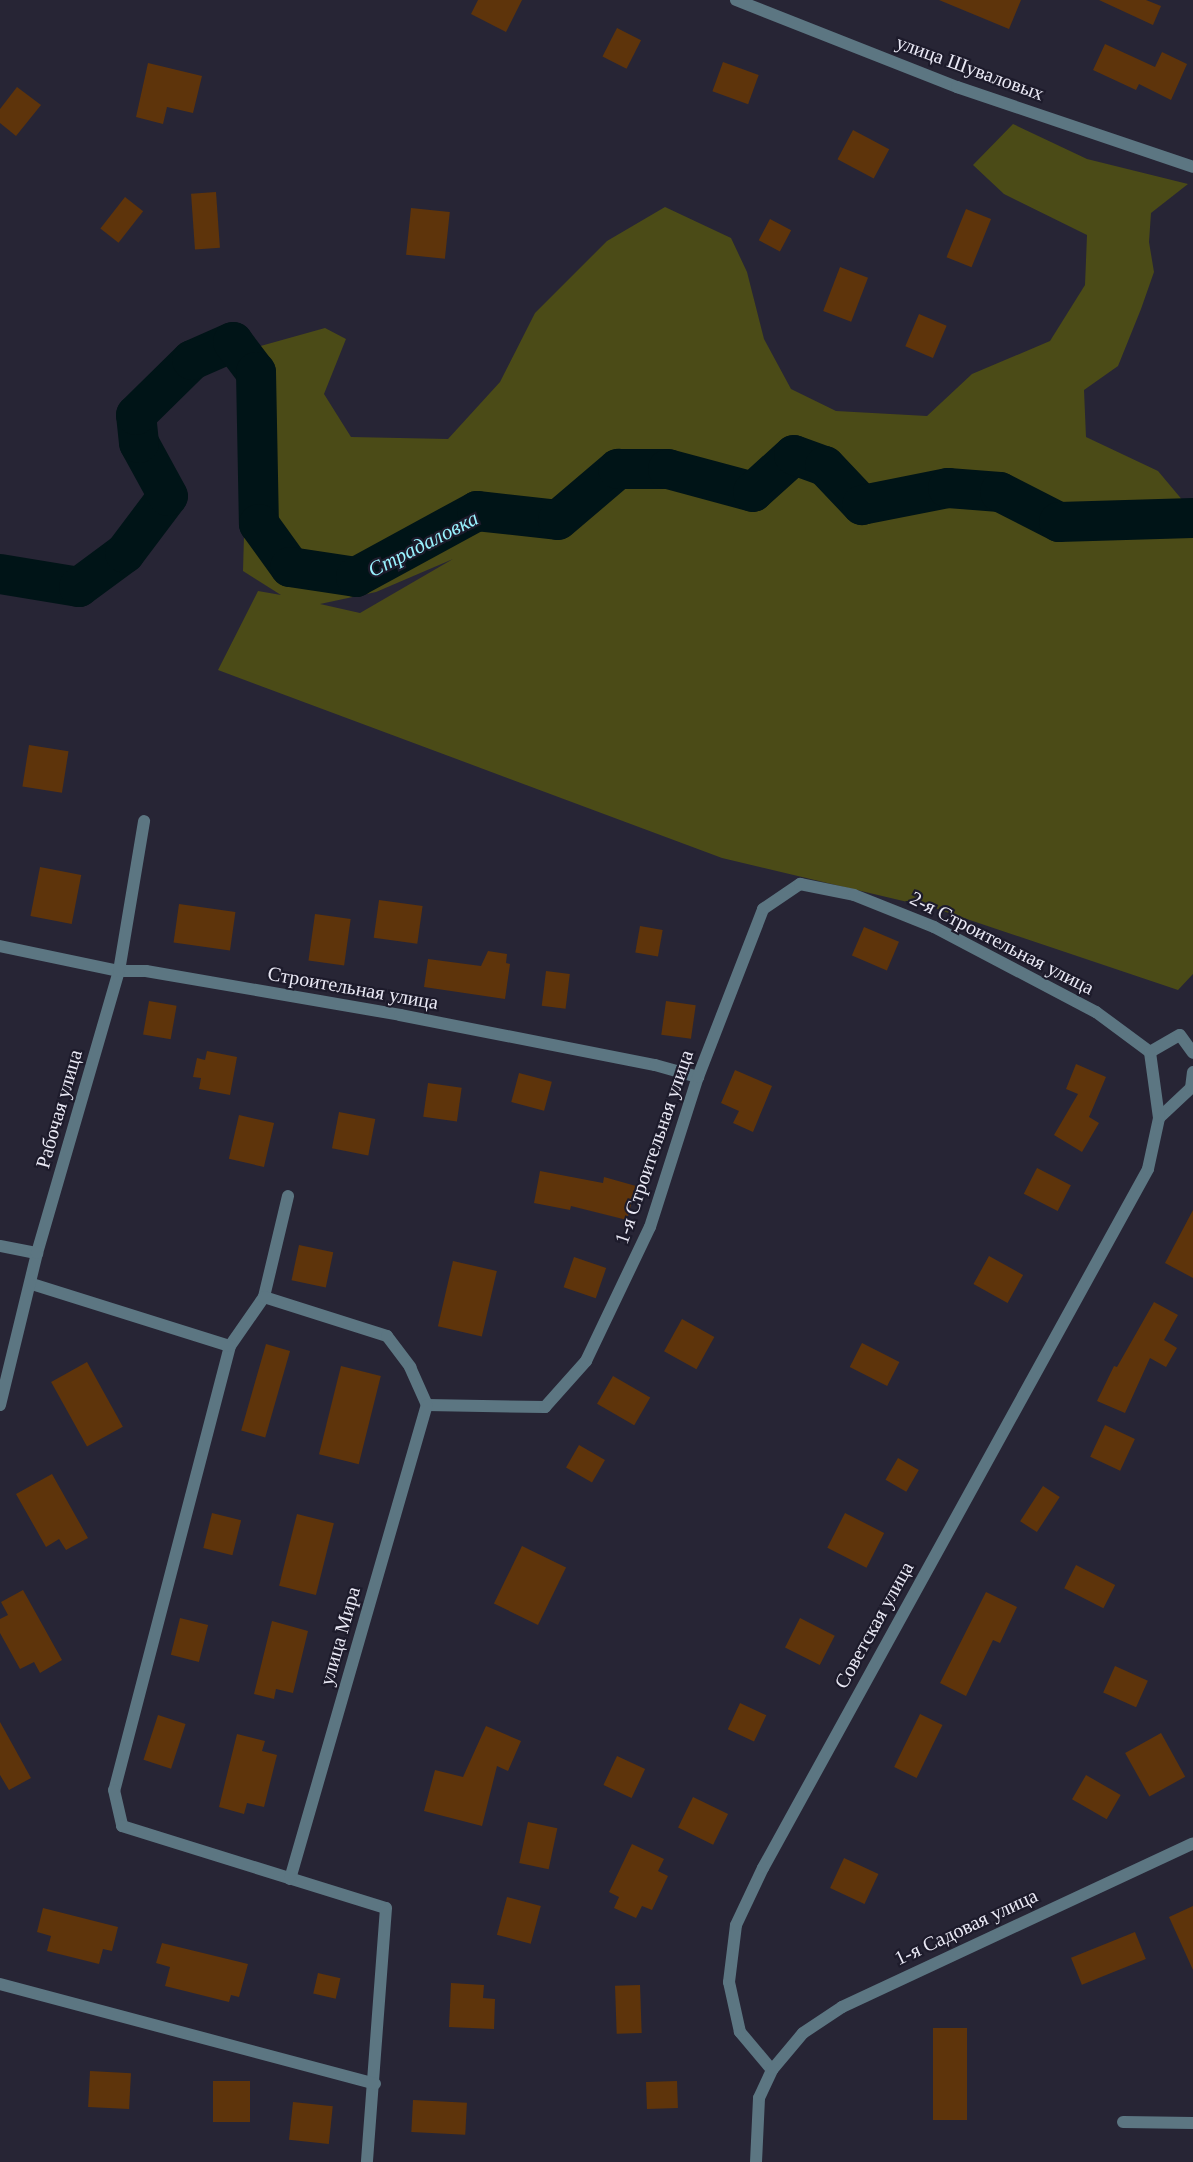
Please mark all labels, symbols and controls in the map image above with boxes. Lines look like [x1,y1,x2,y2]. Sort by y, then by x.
street label: улица Шуваловых [893,30,1047,106]
water label: Страдаловка [364,505,482,583]
street label: 2-я Строительная улица [906,886,1098,1000]
street label: Строительная улица [266,961,440,1015]
street label: Рабочая улица [31,1047,87,1171]
street label: 1-я Строительная улица [610,1047,698,1247]
street label: Советская улица [829,1557,919,1693]
street label: улица Мира [314,1584,366,1688]
street label: 1-я Садовая улица [891,1883,1041,1971]

